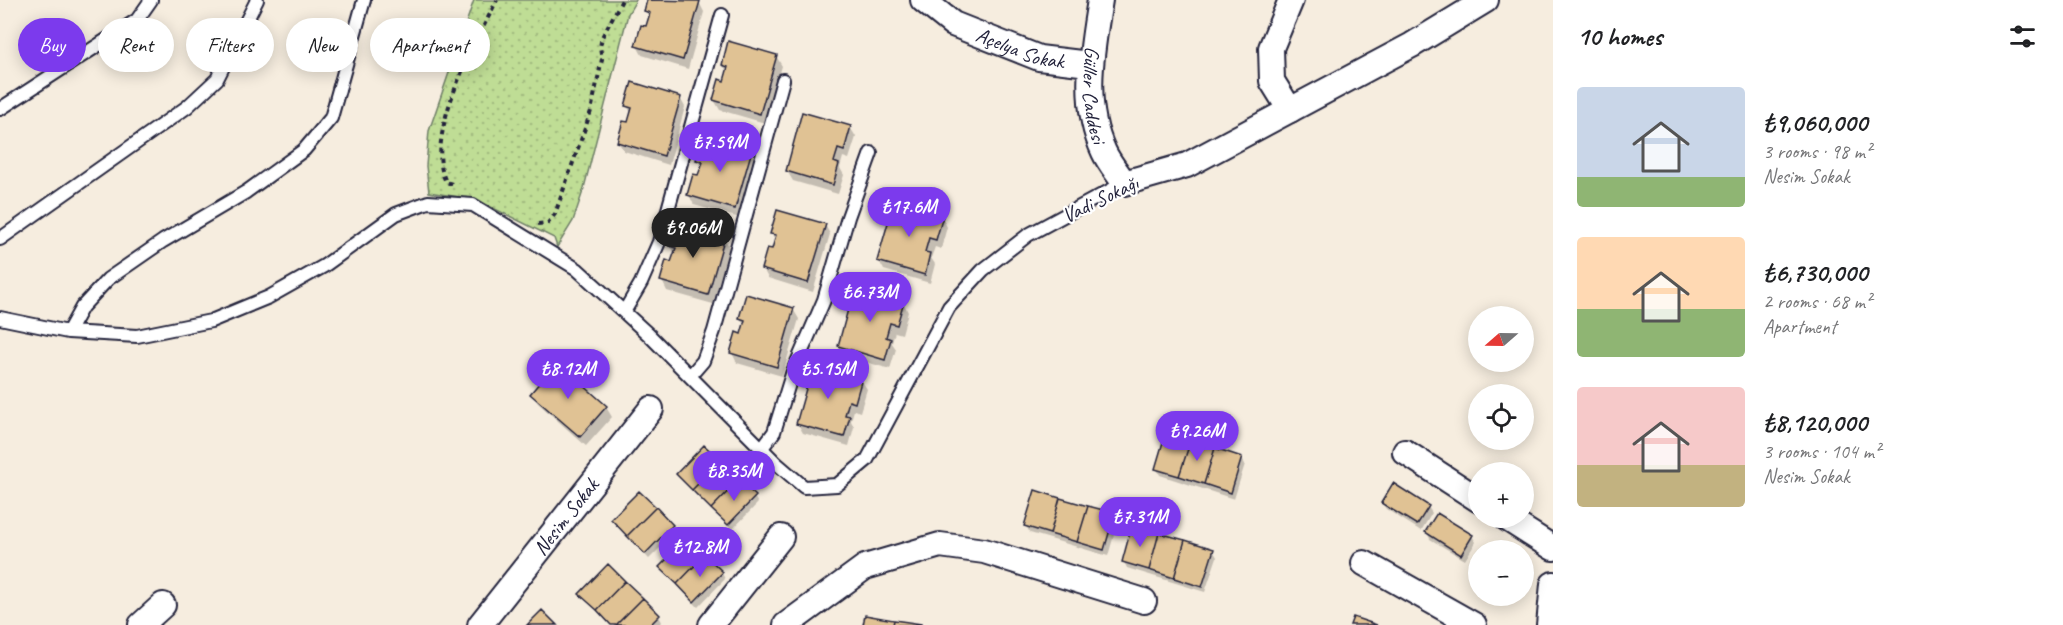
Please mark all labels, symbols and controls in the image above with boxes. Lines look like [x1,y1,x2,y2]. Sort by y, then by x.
chip: Buy [18,18,86,72]
chip: Rent [98,18,174,72]
chip: Filters [186,18,274,72]
chip: New [286,18,358,72]
chip: Apartment [370,18,490,72]
text: 10 homes [1577,20,1662,53]
icon: filters [2006,20,2039,53]
street label: Açelya Sokak [972,21,1068,74]
street label: Güller Caddesi [1077,45,1113,150]
text: ₺9,060,000 [1763,106,1867,139]
icon: home [1625,111,1697,183]
pin: ₺7.59M [671,122,769,173]
text: ₺7.59M [693,129,747,154]
text: 3 rooms · 98 m² [1763,139,1871,164]
text: Nesim Sokak [1763,164,1849,189]
street label: Vadi Sokağı [1058,169,1143,229]
pin: ₺17.6M [860,187,958,238]
text: ₺17.6M [882,194,936,219]
pin: ₺9.06M [644,208,742,259]
text: ₺9.06M [666,215,720,240]
text: ₺6,730,000 [1763,256,1867,289]
icon: home [1625,261,1697,333]
pin: ₺6.73M [821,272,919,323]
text: ₺6.73M [843,279,897,304]
text: 2 rooms · 68 m² [1763,289,1871,314]
north arrow [1468,306,1534,372]
map controls [1468,306,1534,606]
text: Apartment [1763,314,1836,339]
pin: ₺8.12M [519,349,617,400]
pin: ₺5.15M [779,349,877,400]
text: ₺8.12M [541,356,595,381]
text: ₺5.15M [801,356,855,381]
button: locate [1468,384,1534,450]
text: ₺8,120,000 [1763,406,1867,439]
pin: ₺9.26M [1148,411,1246,462]
icon: home [1625,411,1697,483]
text: ₺9.26M [1170,418,1224,443]
text: 3 rooms · 104 m² [1763,439,1880,464]
pin: ₺8.35M [685,451,783,502]
text: ₺8.35M [707,458,761,483]
button: + [1468,462,1534,528]
text: Nesim Sokak [1763,464,1849,489]
street label: Nesim Sokak [527,471,605,560]
pin: ₺7.31M [1091,497,1189,548]
text: ₺7.31M [1113,504,1167,529]
pin: ₺12.8M [651,527,749,578]
text: ₺12.8M [673,534,727,559]
button: − [1468,540,1534,606]

